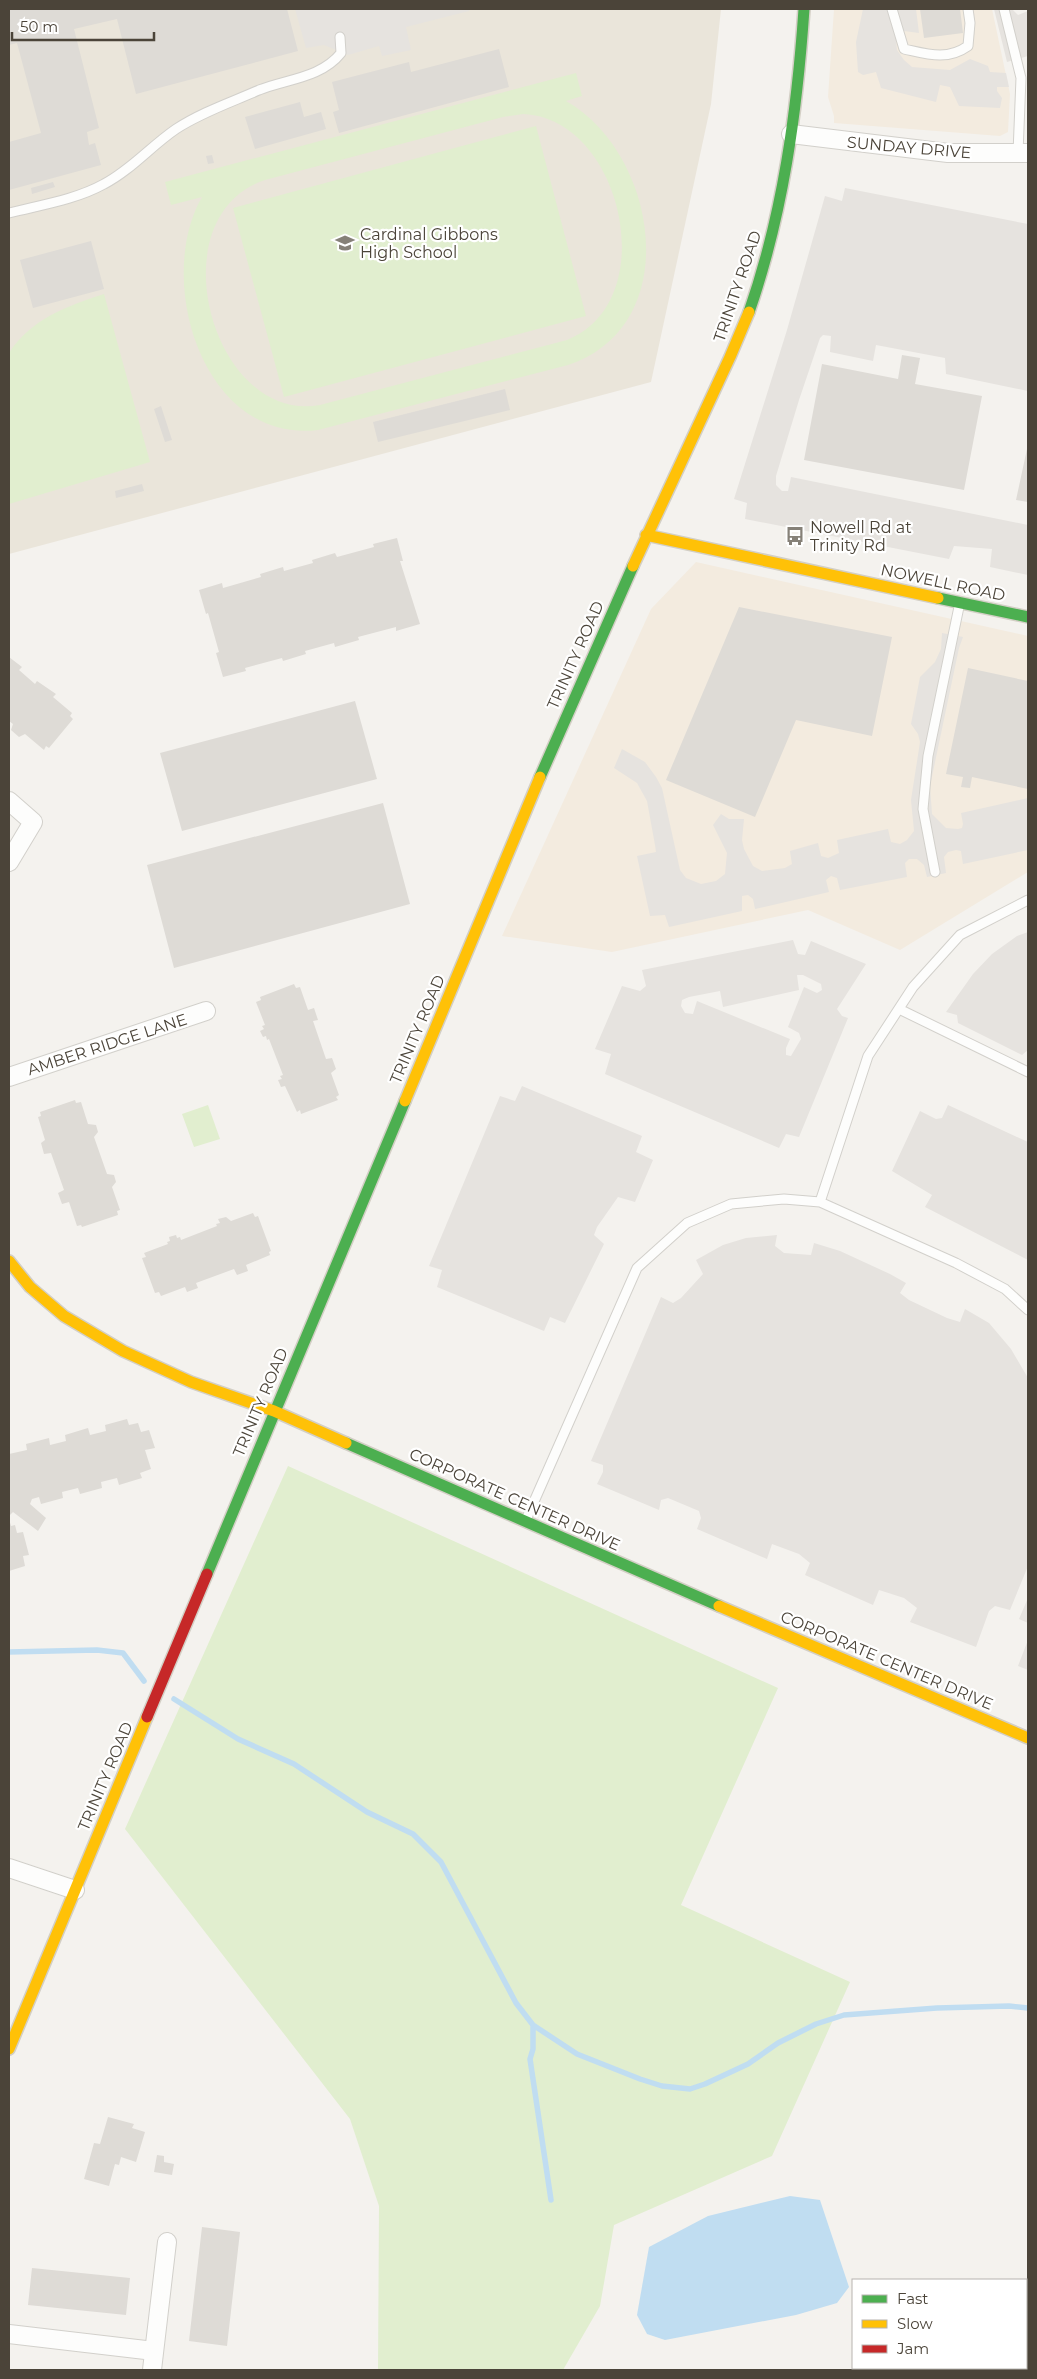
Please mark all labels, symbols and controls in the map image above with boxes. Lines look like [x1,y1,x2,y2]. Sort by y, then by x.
scale bar [12,10,155,42]
text: 50 m [20,17,58,36]
street label: SUNDAY DRIVE [846,133,972,162]
place label: Cardinal Gibbons High School [360,225,498,262]
street label: TRINITY ROAD [710,228,765,344]
school or university icon: Cardinal Gibbons High School [334,232,356,254]
place label: Nowell Rd at Trinity Rd [810,518,912,555]
bus stop icon: Nowell Rd at Trinity Rd [784,525,806,547]
street label: NOWELL ROAD [879,560,1007,605]
street label: TRINITY ROAD [543,598,608,712]
street label: TRINITY ROAD [386,972,449,1086]
street label: AMBER RIDGE LANE [25,1010,189,1079]
street label: TRINITY ROAD [229,1345,292,1459]
street label: CORPORATE CENTER DRIVE [406,1444,623,1555]
street label: CORPORATE CENTER DRIVE [778,1607,996,1714]
street label: TRINITY ROAD [74,1719,137,1833]
legend [852,2279,1027,2369]
text: Fast [897,2289,928,2308]
text: Slow [897,2314,933,2333]
text: Jam [896,2339,929,2358]

